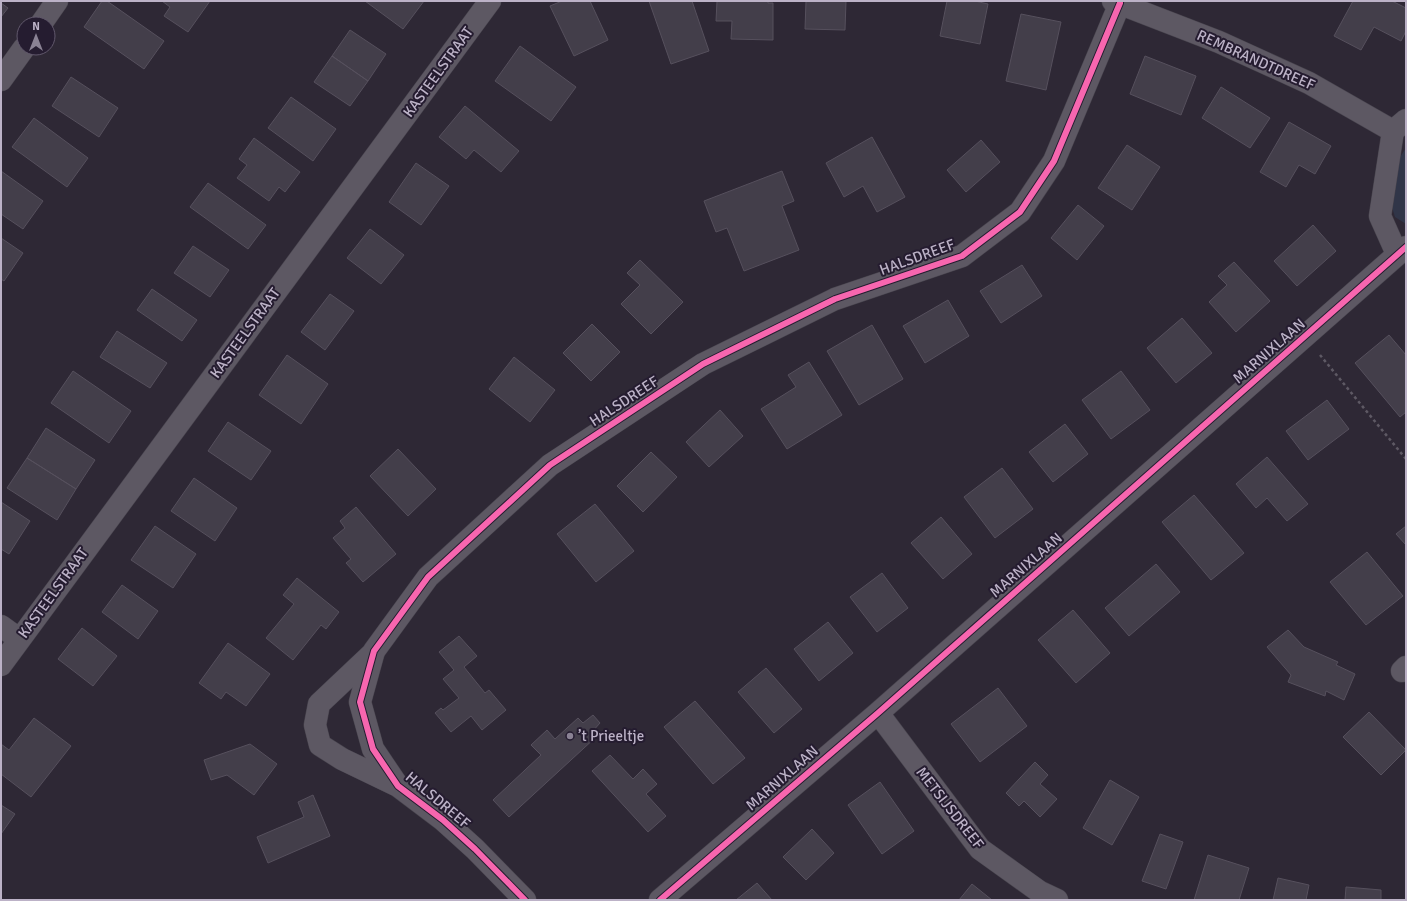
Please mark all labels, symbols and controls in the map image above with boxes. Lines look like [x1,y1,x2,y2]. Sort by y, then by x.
north arrow [16,16,56,56]
text: N [32,20,40,33]
street label: KASTEELSTRAAT [399,23,477,121]
street label: REMBRANDTDREEF [1194,26,1318,94]
street label: HALSDREEF [877,235,957,279]
street label: KASTEELSTRAAT [206,284,284,382]
street label: MARNIXLAAN [1229,315,1309,387]
street label: HALSDREEF [586,372,662,430]
street label: MARNIXLAAN [986,529,1066,601]
street label: KASTEELSTRAAT [14,544,92,642]
place label: ’t Prieeltje [578,727,644,745]
marker: ’t Prieeltje [565,731,575,741]
street label: MARNIXLAAN [742,742,822,814]
street label: METSIJSDREEF [912,763,988,853]
street label: HALSDREEF [402,768,474,832]

